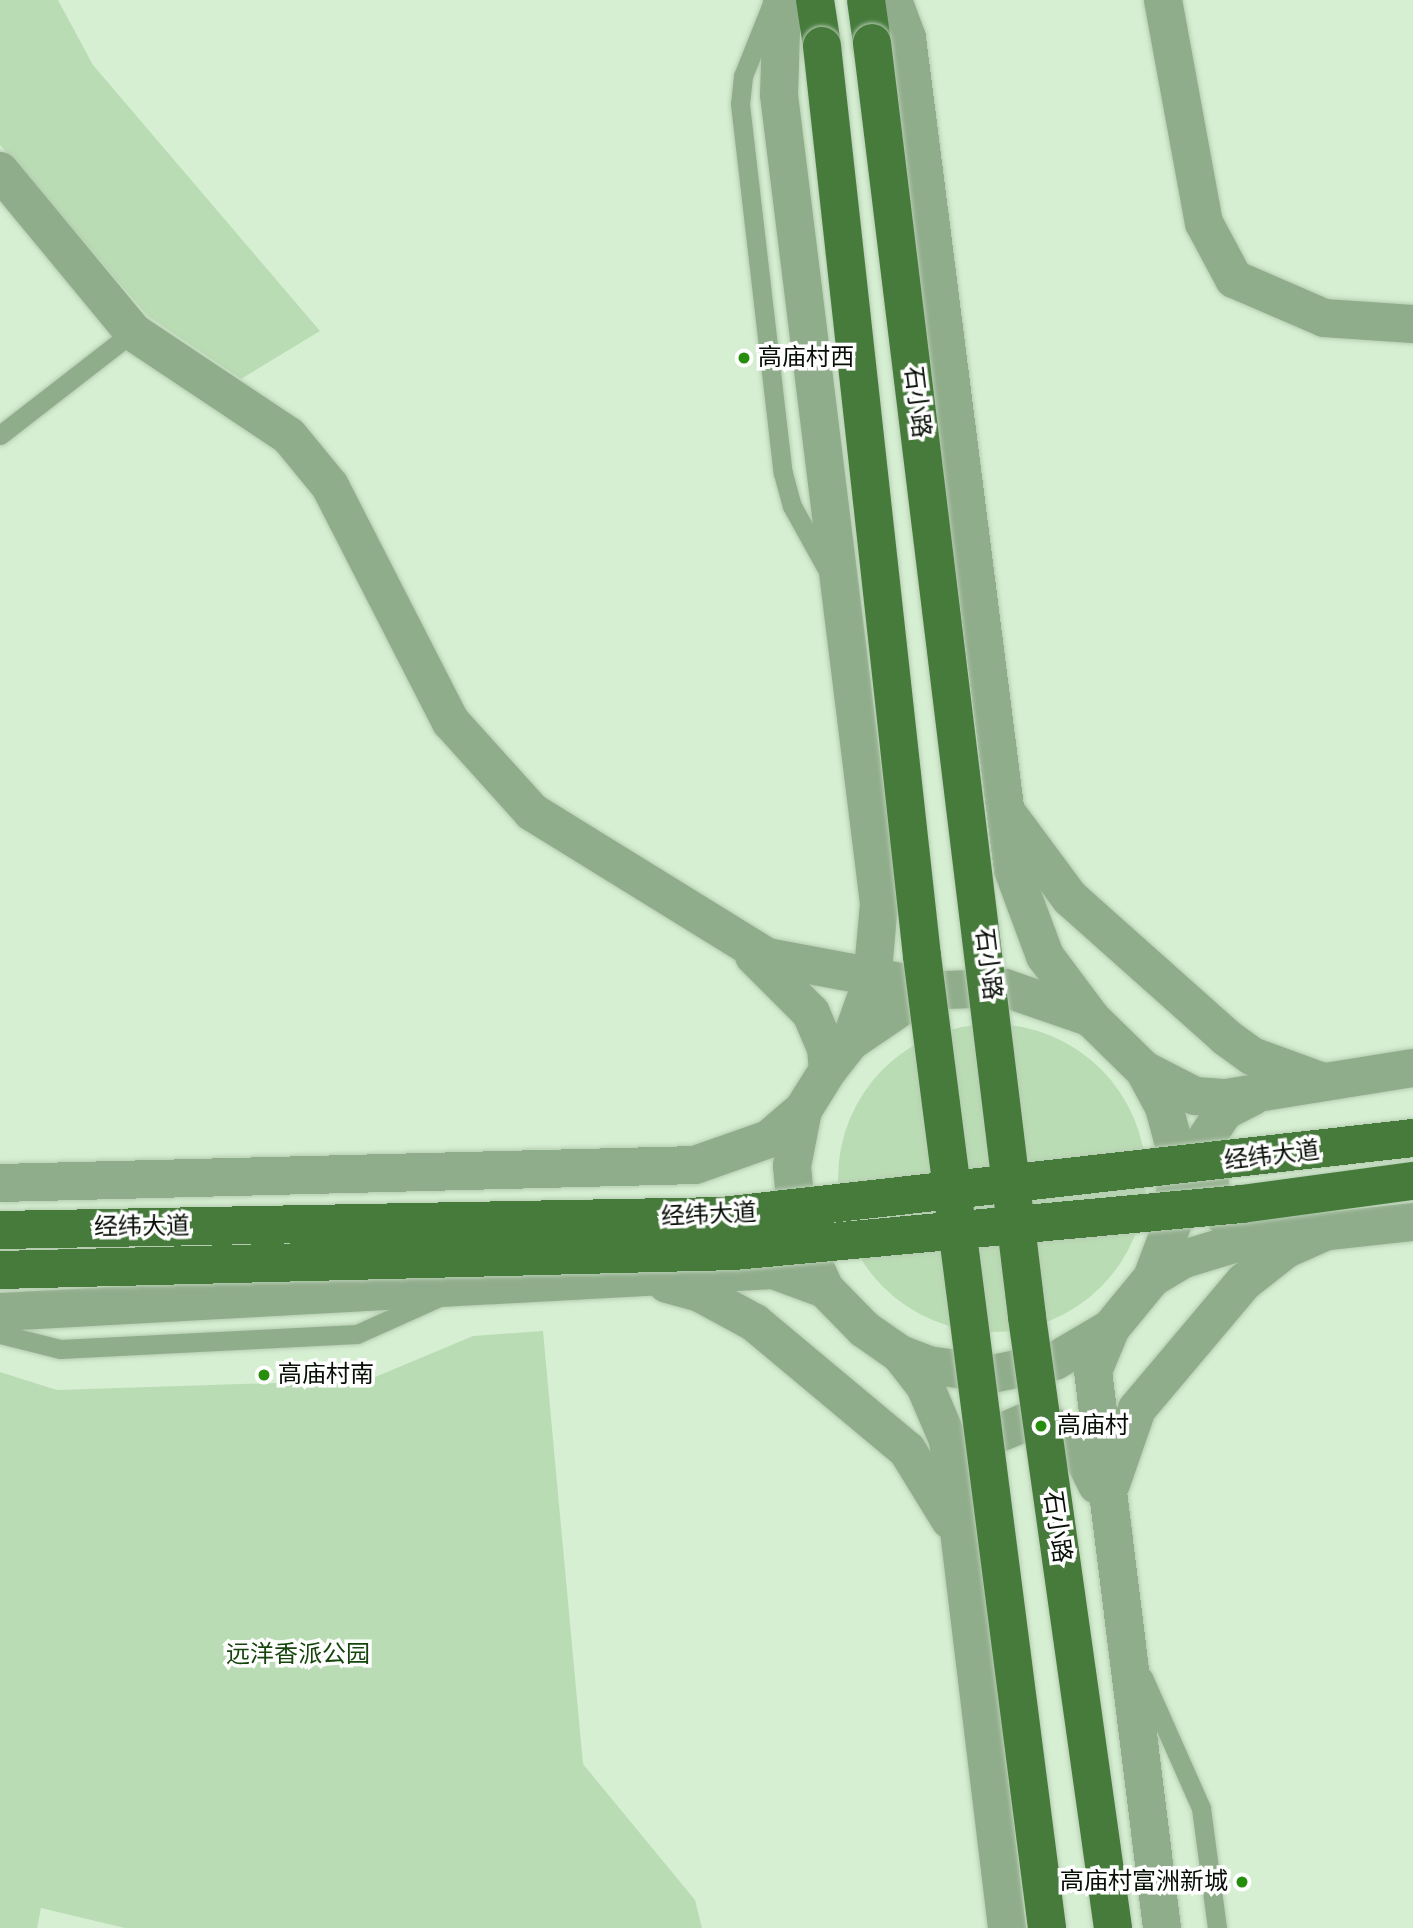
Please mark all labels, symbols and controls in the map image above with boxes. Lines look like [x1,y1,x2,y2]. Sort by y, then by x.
place label: 高庙村西 [758,344,854,372]
marker: 高庙村西 [736,350,752,366]
street label: 石小路 [898,365,936,439]
street label: 石小路 [969,927,1007,1001]
street label: 经纬大道 [1223,1136,1321,1176]
street label: 经纬大道 [660,1198,758,1232]
street label: 经纬大道 [94,1212,190,1242]
place label: 高庙村南 [278,1361,374,1389]
marker: 高庙村南 [256,1367,272,1383]
place label: 高庙村 [1057,1412,1129,1440]
marker: 高庙村 [1031,1416,1051,1436]
street label: 石小路 [1038,1489,1076,1565]
park label: 远洋香派公园 [226,1641,370,1669]
place label: 高庙村富洲新城 [1060,1868,1228,1896]
marker: 高庙村富洲新城 [1234,1874,1250,1890]

